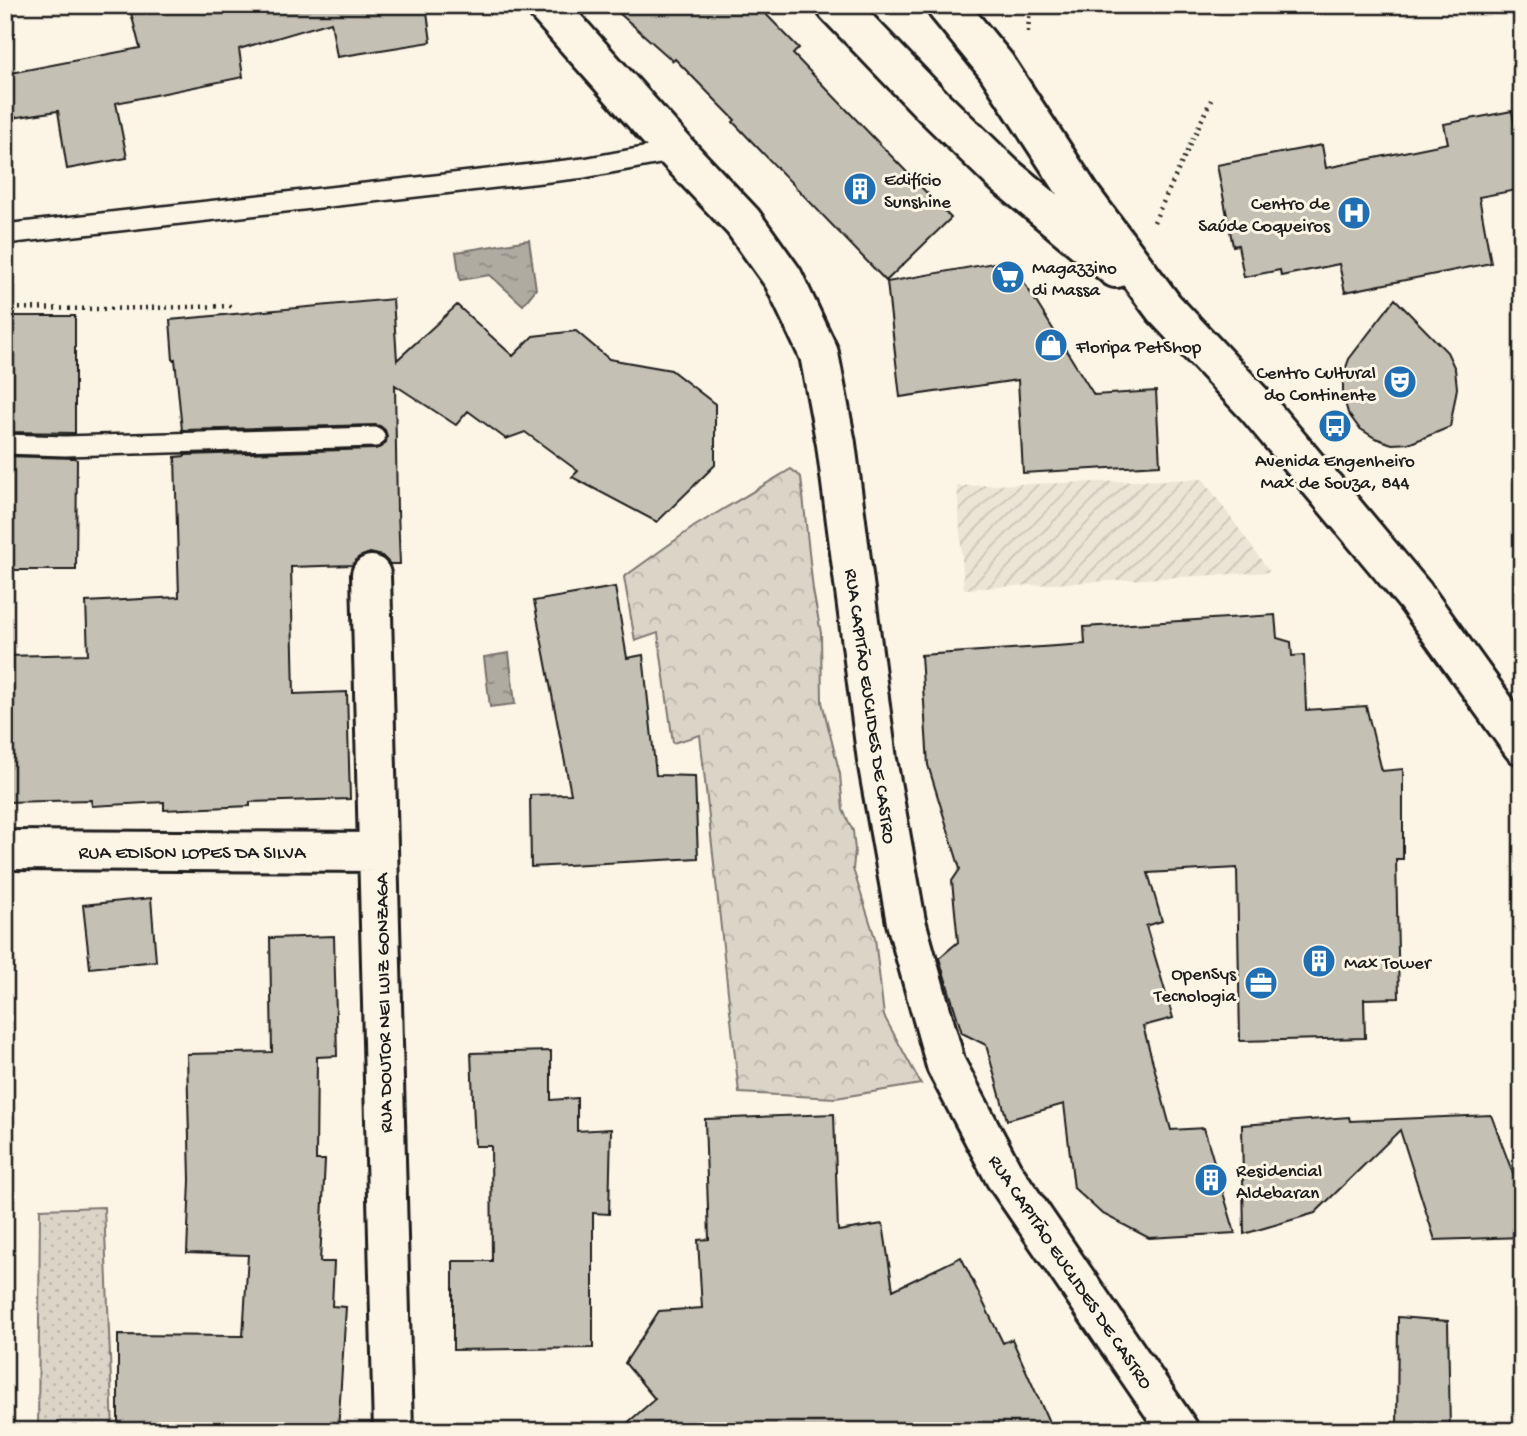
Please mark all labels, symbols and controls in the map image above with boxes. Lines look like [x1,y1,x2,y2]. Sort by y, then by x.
building icon: Edifício Sunshine [841,170,879,208]
place label: Edifício Sunshine [884,170,951,215]
place label: Centro de Saúde Coqueiros [1198,194,1331,239]
hospital icon: Centro de Saúde Coqueiros [1335,194,1373,232]
supermarket icon: Magazzino di Massa [989,258,1027,296]
place label: Magazzino di Massa [1032,258,1117,303]
shop icon: Floripa PetShop [1032,326,1070,364]
place label: Floripa PetShop [1075,337,1202,360]
place label: Centro Cultural do Continente [1256,363,1376,408]
theatre icon: Centro Cultural do Continente [1381,363,1419,401]
bus stop icon: Avenida Engenheiro Max de Souza, 844 [1316,407,1354,445]
place label: Avenida Engenheiro Max de Souza, 844 [1255,451,1415,496]
street label: RUA CAPITÃO EUCLIDES DE CASTRO [838,567,899,846]
street label: RUA EDISON LOPES DA SILVA [79,843,307,866]
street label: RUA DOUTOR NEI LUIZ GONZAGA [372,871,399,1133]
building icon: Max Tower [1300,942,1338,980]
place label: Max Tower [1344,953,1433,976]
place label: OpenSys Tecnologia [1153,964,1237,1009]
office icon: OpenSys Tecnologia [1242,964,1280,1002]
street label: RUA CAPITÃO EUCLIDES DE CASTRO [982,1151,1157,1395]
building icon: Residencial Aldebaran [1192,1161,1230,1199]
place label: Residencial Aldebaran [1236,1161,1322,1206]

